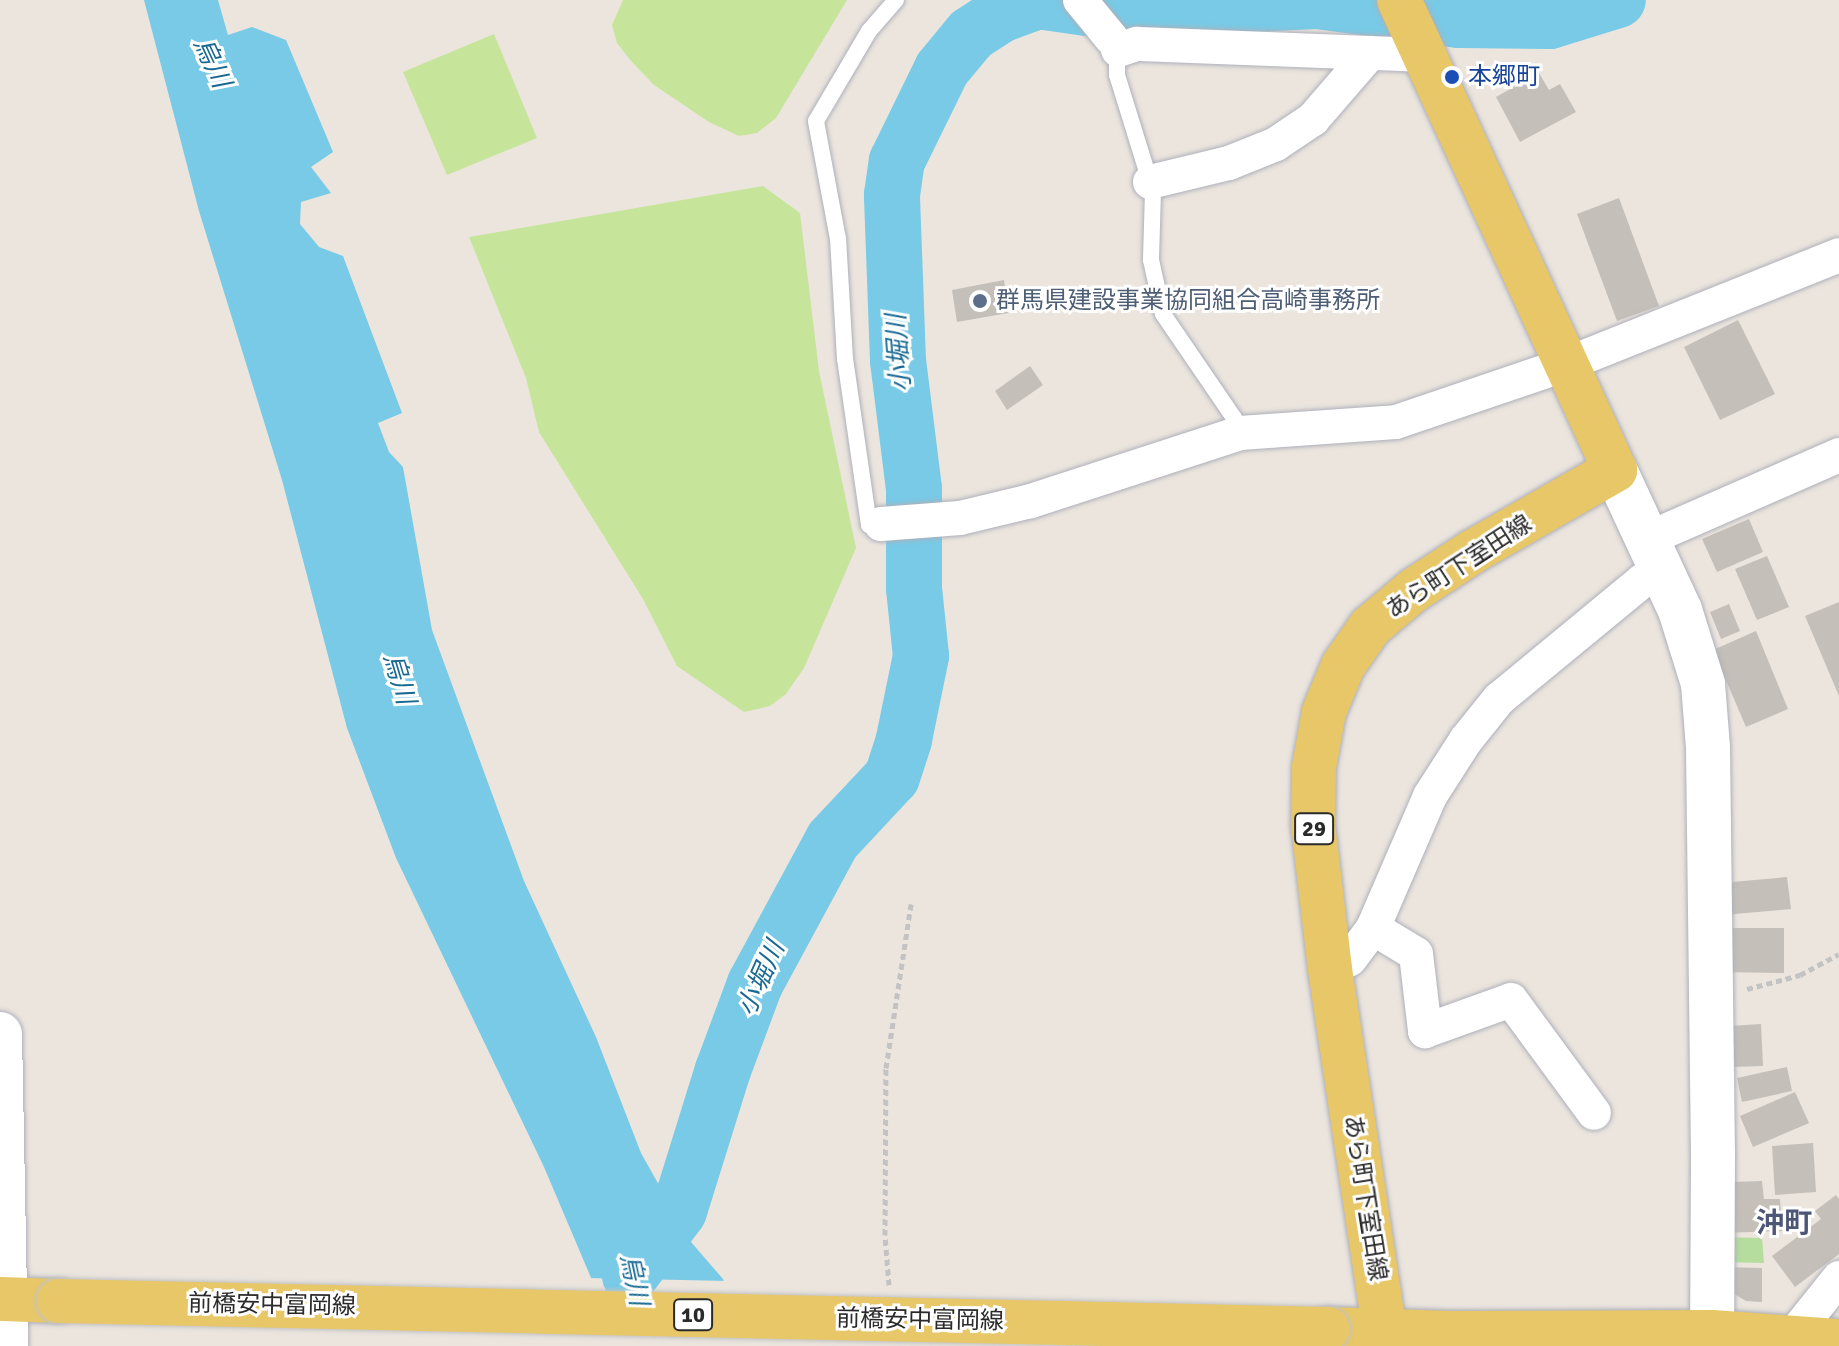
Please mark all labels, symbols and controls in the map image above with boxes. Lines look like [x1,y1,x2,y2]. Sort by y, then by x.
water label: 烏川 [186,33,236,93]
place label: 本郷町 [1468,63,1540,91]
marker: 本郷町 [1443,68,1461,86]
place label: 群馬県建設事業協同組合高崎事務所 [996,287,1380,315]
marker: 群馬県建設事業協同組合高崎事務所 [971,292,989,310]
water label: 小堀川 [882,313,918,393]
street label: あら町下室田線 [1381,509,1537,625]
water label: 烏川 [375,650,421,708]
road number: 29 [1294,811,1334,847]
water label: 小堀川 [732,937,792,1021]
street label: あら町下室田線 [1338,1113,1392,1283]
district label: 沖町 [1756,1206,1812,1240]
water label: 烏川 [612,1251,654,1309]
street label: 前橋安中富岡線 [188,1289,356,1321]
road number: 10 [673,1297,713,1333]
street label: 前橋安中富岡線 [836,1304,1004,1336]

